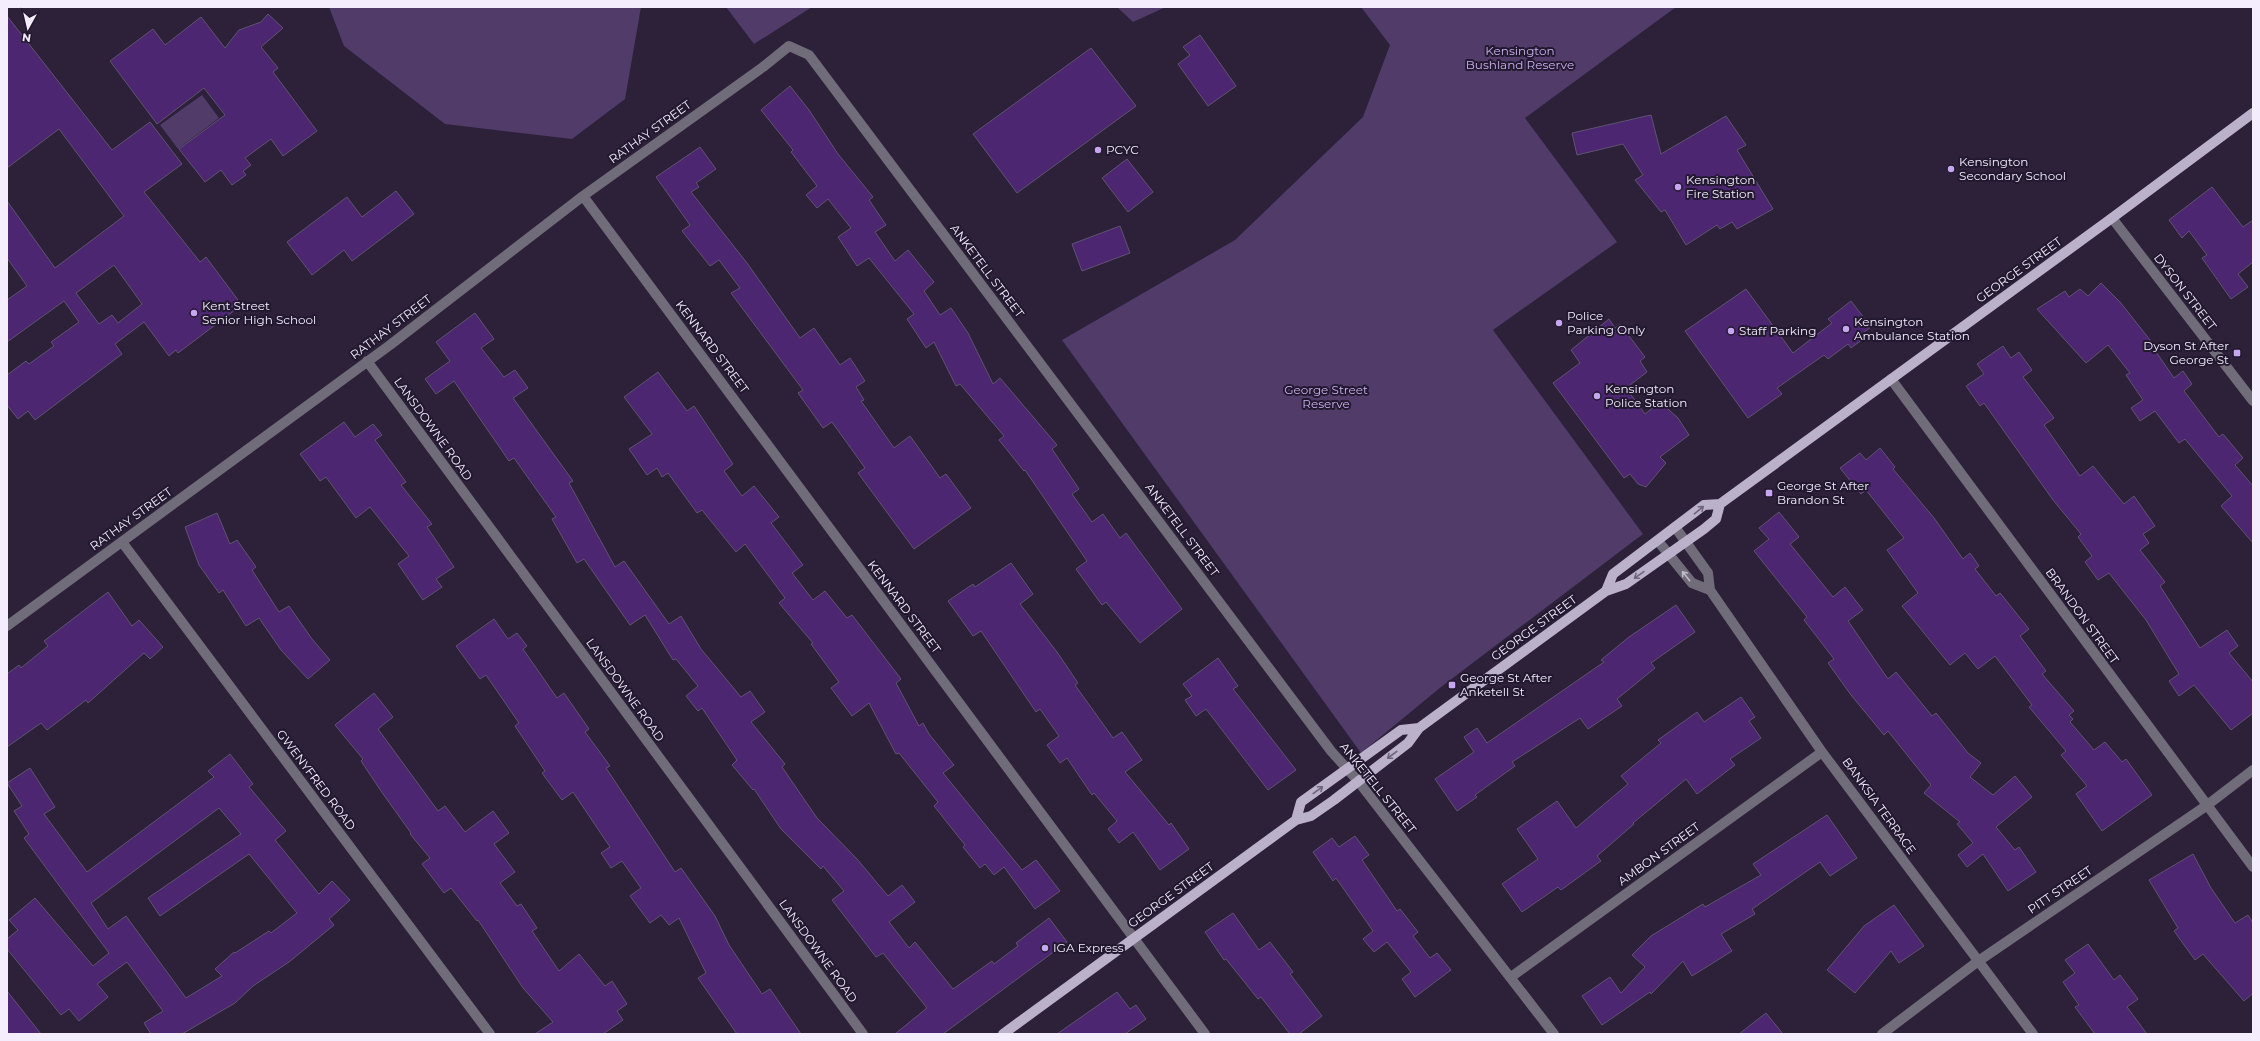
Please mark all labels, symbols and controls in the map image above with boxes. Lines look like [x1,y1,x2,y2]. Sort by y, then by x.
north arrow [8,8,48,48]
text: N [21,30,32,45]
park label: Kensington Bushland Reserve [1466,43,1574,72]
street label: RATHAY STREET [606,97,694,166]
place label: PCYC [1106,142,1139,157]
marker: PCYC [1093,145,1103,155]
place label: Kensington Secondary School [1959,154,2066,183]
marker: Kensington Secondary School [1946,164,1956,174]
place label: Kensington Fire Station [1686,172,1755,201]
marker: Kensington Fire Station [1673,182,1683,192]
street label: ANKETELL STREET [947,221,1027,320]
street label: GEORGE STREET [1973,233,2065,306]
street label: DYSON STREET [2151,250,2220,333]
street label: RATHAY STREET [347,291,434,362]
street label: KENNARD STREET [673,297,752,396]
place label: Kent Street Senior High School [202,298,316,327]
marker: Kent Street Senior High School [189,308,199,318]
place label: Police Parking Only [1567,308,1645,337]
place label: Kensington Ambulance Station [1854,314,1970,343]
marker: Police Parking Only [1554,318,1564,328]
place label: Staff Parking [1739,323,1816,338]
marker: Kensington Ambulance Station [1841,324,1851,334]
marker: Staff Parking [1726,326,1736,336]
place label: Dyson St After George St [2143,338,2229,367]
marker: Dyson St After George St [2232,348,2242,358]
street label: LANSDOWNE ROAD [391,374,476,483]
place label: Kensington Police Station [1605,381,1687,410]
park label: George Street Reserve [1284,382,1368,411]
marker: Kensington Police Station [1592,391,1602,401]
place label: George St After Brandon St [1777,478,1869,507]
street label: ANKETELL STREET [1142,480,1222,579]
street label: RATHAY STREET [87,484,175,553]
marker: George St After Brandon St [1764,488,1774,498]
one-way arrow [1693,505,1704,514]
street label: KENNARD STREET [865,557,944,656]
street label: BRANDON STREET [2043,565,2122,667]
one-way arrow [1682,570,1691,581]
one-way arrow [1633,571,1644,579]
street label: GEORGE STREET [1488,591,1580,664]
street label: LANSDOWNE ROAD [583,635,668,744]
place label: George St After Anketell St [1460,670,1552,699]
marker: George St After Anketell St [1447,680,1457,690]
street label: GWENYFRED ROAD [274,726,359,833]
street label: ANKETELL STREET [1337,739,1420,836]
one-way arrow [1386,751,1397,759]
street label: BANKSIA TERRACE [1839,754,1919,857]
one-way arrow [1313,786,1324,794]
street label: AMBON STREET [1615,819,1703,888]
street label: GEORGE STREET [1125,858,1217,931]
street label: PITT STREET [2024,862,2095,917]
street label: LANSDOWNE ROAD [776,896,861,1005]
place label: IGA Express [1053,940,1124,955]
marker: IGA Express [1040,943,1050,953]

